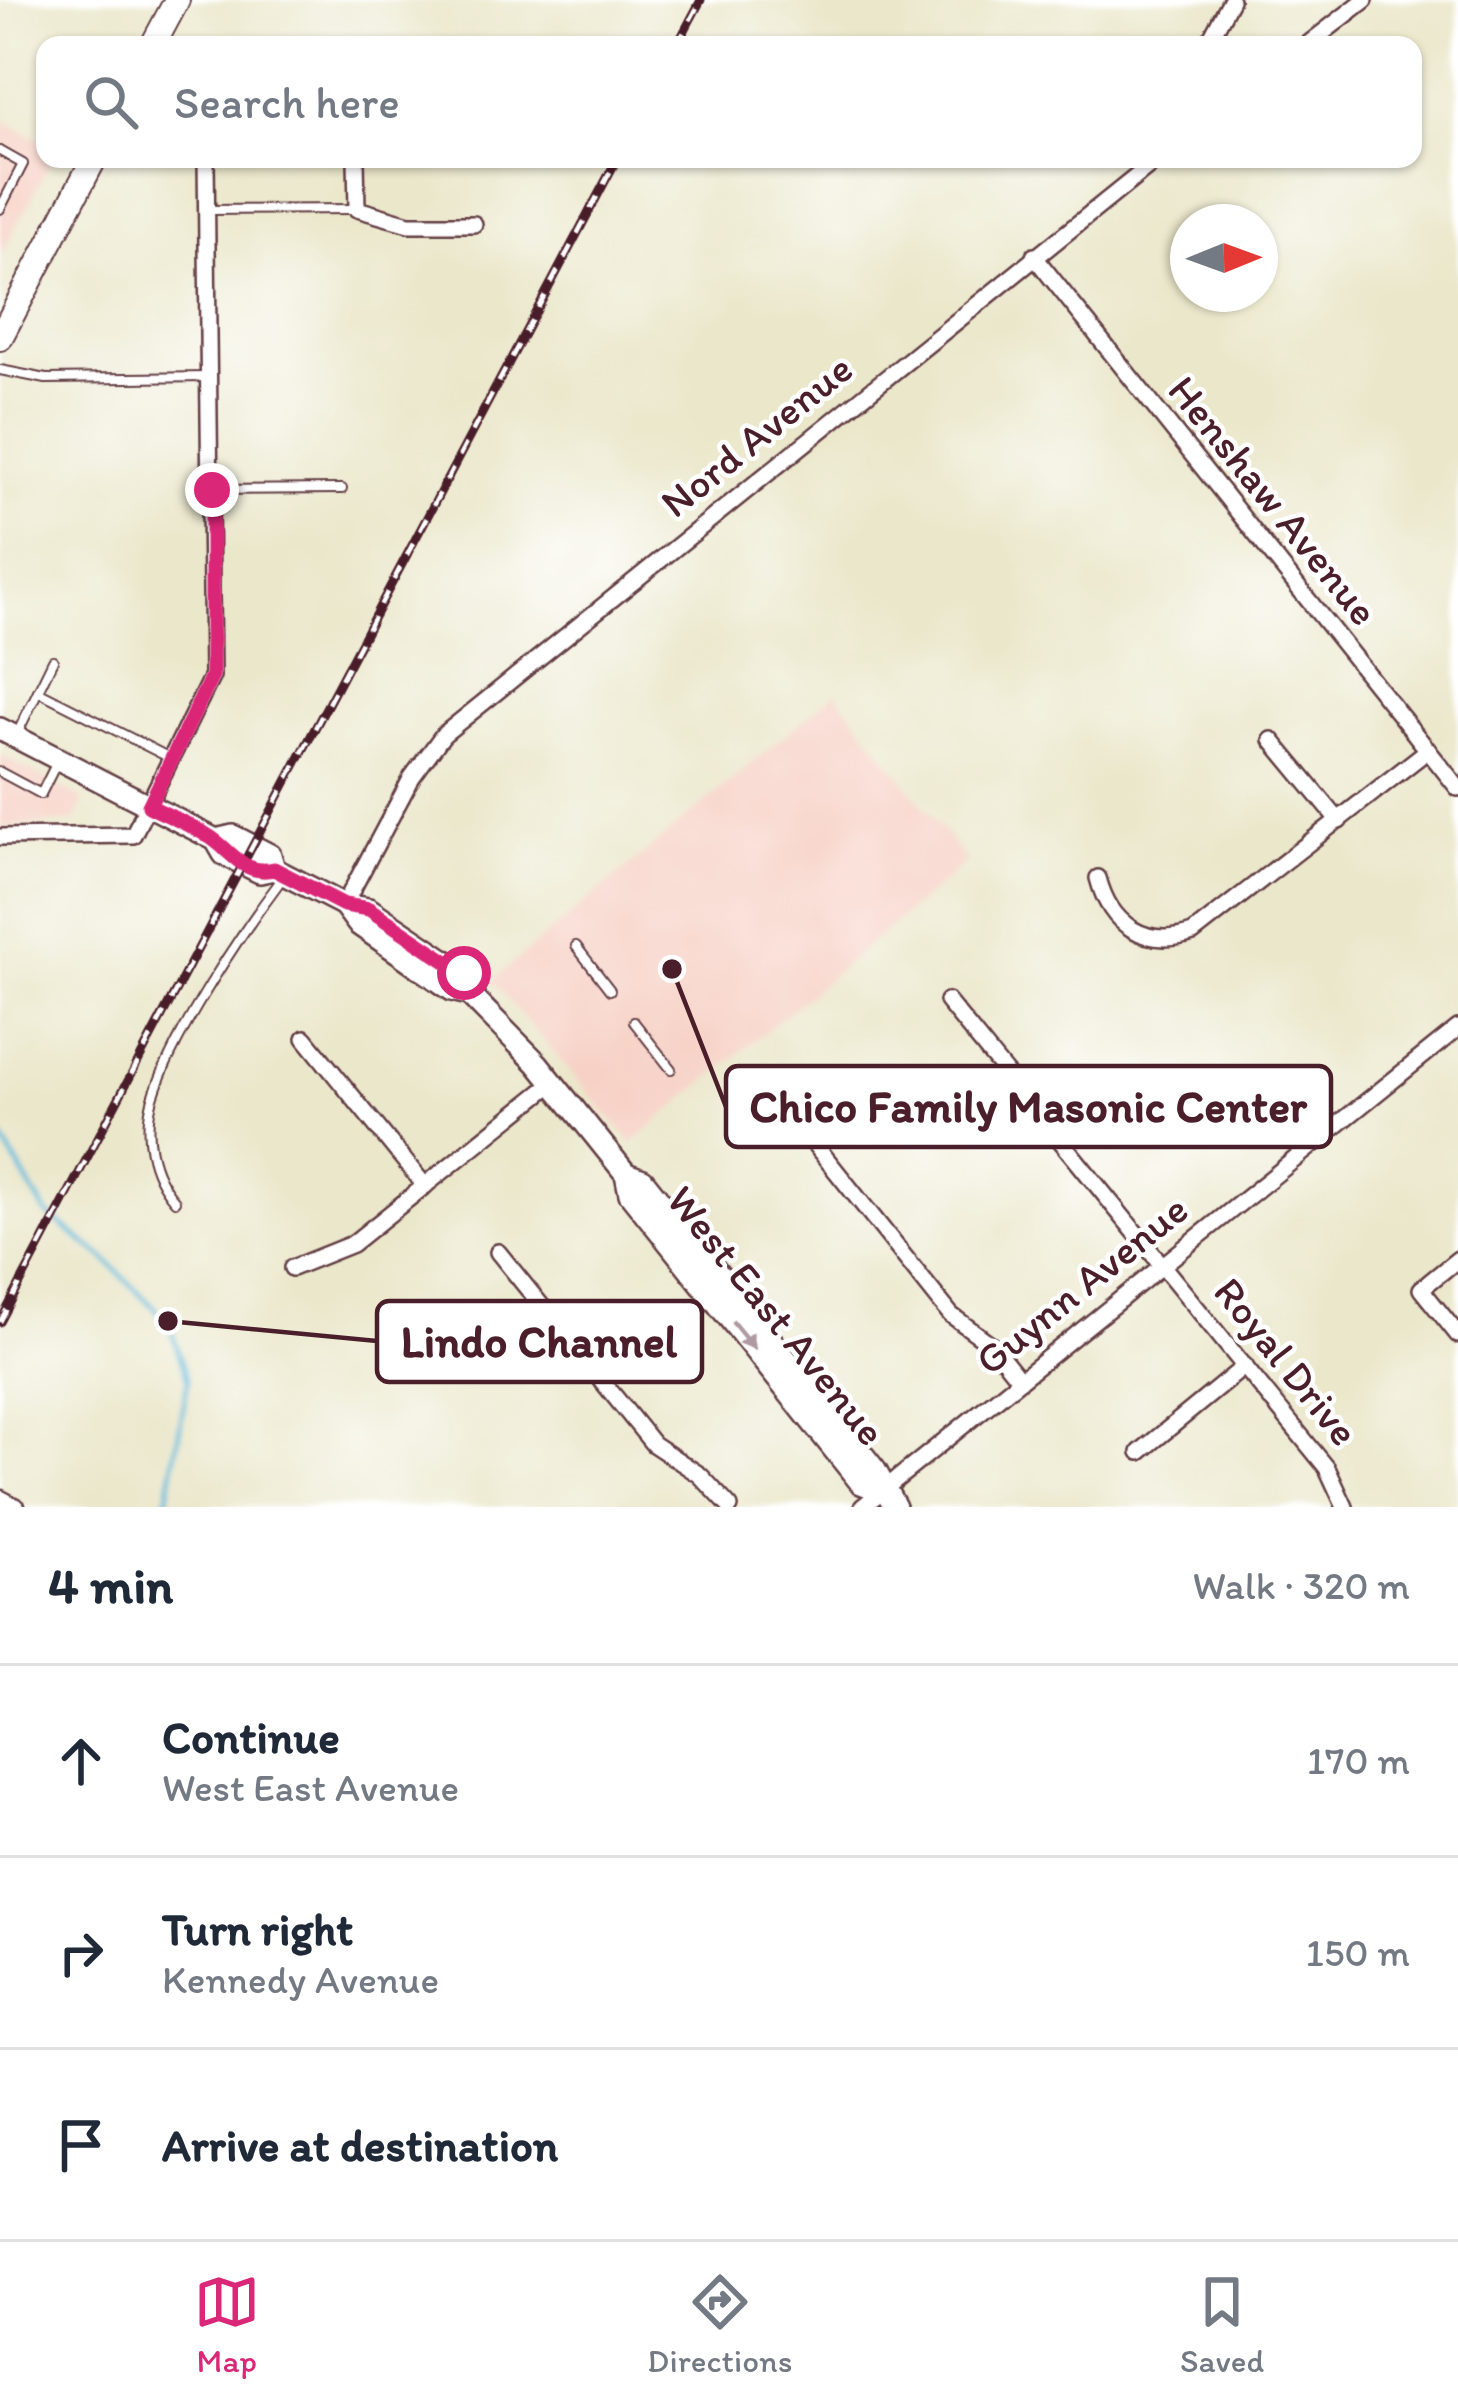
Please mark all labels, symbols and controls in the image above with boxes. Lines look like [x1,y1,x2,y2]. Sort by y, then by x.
search box [36,36,1422,168]
icon: search [78,69,144,135]
text: Search here [174,75,400,129]
north arrow [1170,204,1278,312]
street label: Nord Avenue [650,343,862,528]
street label: Henshaw Avenue [1157,365,1390,635]
route end [185,463,239,517]
route start [437,946,491,1000]
callout: Chico Family Masonic Center [726,1066,1331,1147]
text: Chico Family Masonic Center [749,1079,1308,1133]
street label: West East Avenue [656,1175,897,1456]
street label: Guynn Avenue [965,1183,1198,1386]
street label: Royal Drive [1203,1267,1370,1456]
callout: Lindo Channel [377,1301,702,1382]
text: Lindo Channel [401,1314,678,1368]
one-way arrow [730,1319,755,1350]
text: 4 min [48,1555,173,1616]
text: Walk · 320 m [1193,1562,1410,1609]
text: Continue [162,1710,340,1764]
icon: ahead [48,1728,114,1794]
text: 170 m [1307,1737,1410,1784]
text: West East Avenue [162,1764,459,1811]
text: Turn right [162,1902,353,1956]
icon: right [48,1920,114,1986]
text: 150 m [1306,1929,1410,1976]
text: Kennedy Avenue [162,1956,439,2003]
icon: arrive [48,2112,114,2178]
text: Arrive at destination [162,2118,558,2172]
tab: Map [194,2269,260,2380]
tab: Directions [647,2269,792,2380]
tab: Saved [1180,2269,1264,2380]

